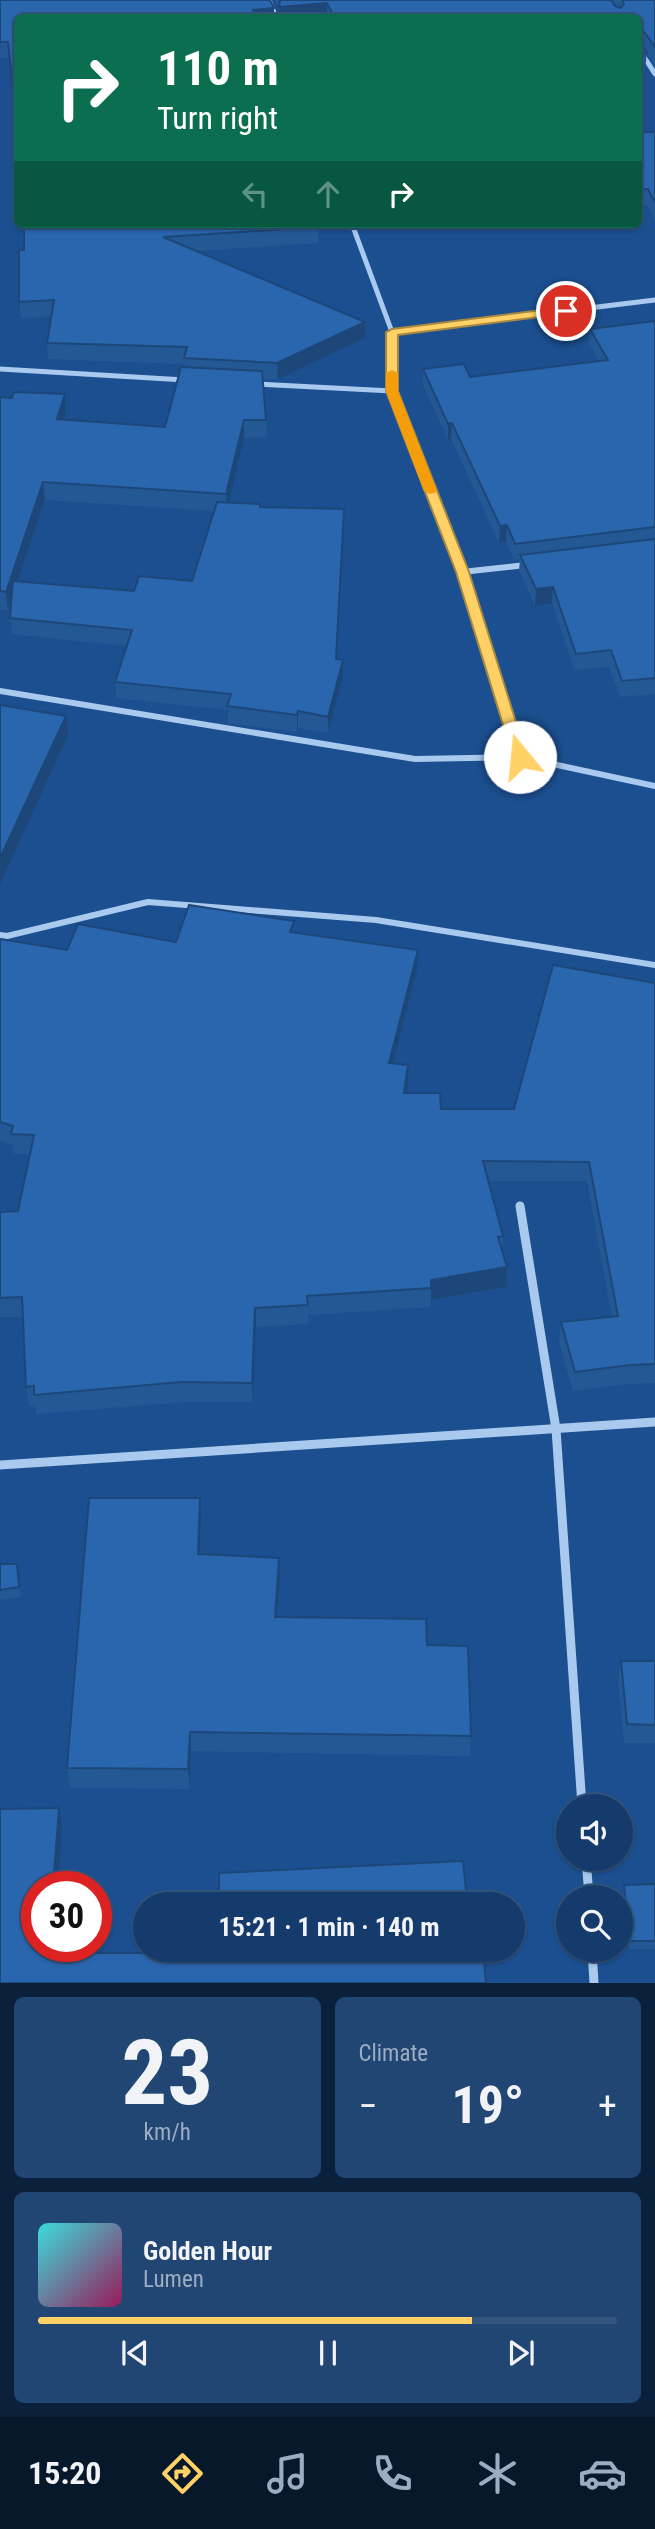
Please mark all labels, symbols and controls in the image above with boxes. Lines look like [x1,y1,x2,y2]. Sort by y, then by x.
text: 110 m [157,40,279,97]
icon: right [42,42,133,133]
text: Turn right [157,99,278,137]
icon: left [236,175,274,213]
icon: ahead [309,175,347,213]
icon: right [382,175,420,213]
pin [536,281,596,341]
icon: arrive [547,292,585,330]
position arrow [483,720,557,794]
map controls [556,1794,633,1962]
button: sound [556,1794,633,1871]
speed limit sign: 30 [21,1871,112,1962]
button: search [556,1885,633,1962]
text: 15:21 · 1 min · 140 m [219,1912,439,1942]
text: 23 [121,2020,213,2126]
text: Climate [359,2040,428,2067]
text: 19° [451,2075,524,2136]
text: − [359,2084,378,2128]
text: + [598,2084,617,2128]
text: km/h [144,2119,191,2146]
text: Golden Hour [143,2236,272,2266]
text: Lumen [143,2266,204,2293]
icon: previous [116,2334,154,2372]
icon: pause [309,2334,347,2372]
icon: next [502,2334,540,2372]
icon: directions [158,2449,207,2498]
icon: music [263,2449,312,2498]
icon: phone [368,2449,417,2498]
icon: climate [473,2449,522,2498]
icon: car [578,2449,627,2498]
text: 15:20 [28,2454,101,2492]

